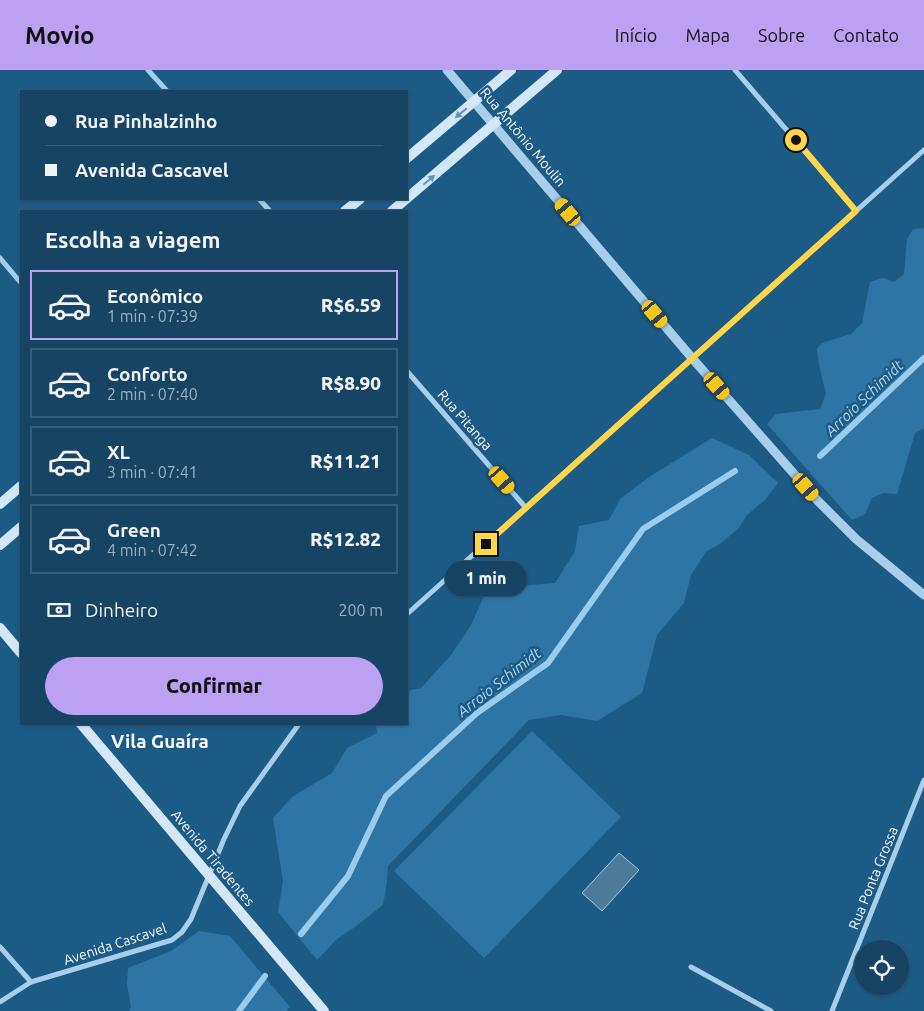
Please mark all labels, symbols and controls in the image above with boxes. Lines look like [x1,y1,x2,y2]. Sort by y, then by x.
text: Movio [25,22,95,49]
text: Início [615,25,657,45]
text: Mapa [685,25,730,45]
text: Sobre [758,25,805,45]
text: Contato [833,25,899,45]
street label: Rua Antônio Moulin [477,84,569,190]
one-way arrow [455,107,467,119]
text: Rua Pinhalzinho [75,110,217,132]
route start [785,129,807,151]
text: Avenida Cascavel [75,159,229,181]
one-way arrow [422,174,435,185]
car [552,196,583,228]
text: Escolha a viagem [45,227,220,252]
icon: car [47,283,92,328]
text: Econômico [107,285,203,307]
text: R$6.59 [321,294,381,316]
car [639,298,670,330]
text: 1 min · 07:39 [107,307,198,325]
water label: Arroio Schimidt [821,356,907,440]
icon: car [47,361,92,406]
text: Conforto [107,363,188,385]
car [701,370,732,402]
text: R$8.90 [321,372,381,394]
text: 2 min · 07:40 [107,385,198,403]
street label: Rua Pitanga [434,387,496,453]
icon: car [47,439,92,484]
text: XL [107,441,130,463]
text: R$11.21 [310,450,381,472]
text: 3 min · 07:41 [107,463,198,481]
car [486,464,517,496]
car [790,471,821,503]
icon: car [47,517,92,562]
text: Green [107,519,161,541]
text: R$12.82 [310,528,381,550]
route end [475,533,497,555]
text: 4 min · 07:42 [107,541,198,559]
callout: 1 min [445,562,527,596]
text: 1 min [466,569,506,587]
icon: cash [45,596,73,624]
text: Dinheiro [85,599,158,621]
text: 200 m [338,601,383,619]
water label: Arroio Schimidt [453,644,544,721]
button: Confirmar [45,657,383,715]
district label: Vila Guaíra [111,730,209,752]
street label: Avenida Tiradentes [168,807,258,909]
street label: Rua Ponta Grossa [845,824,901,932]
street label: Avenida Cascavel [62,920,169,968]
map controls [854,940,909,995]
button: locate [854,940,909,995]

